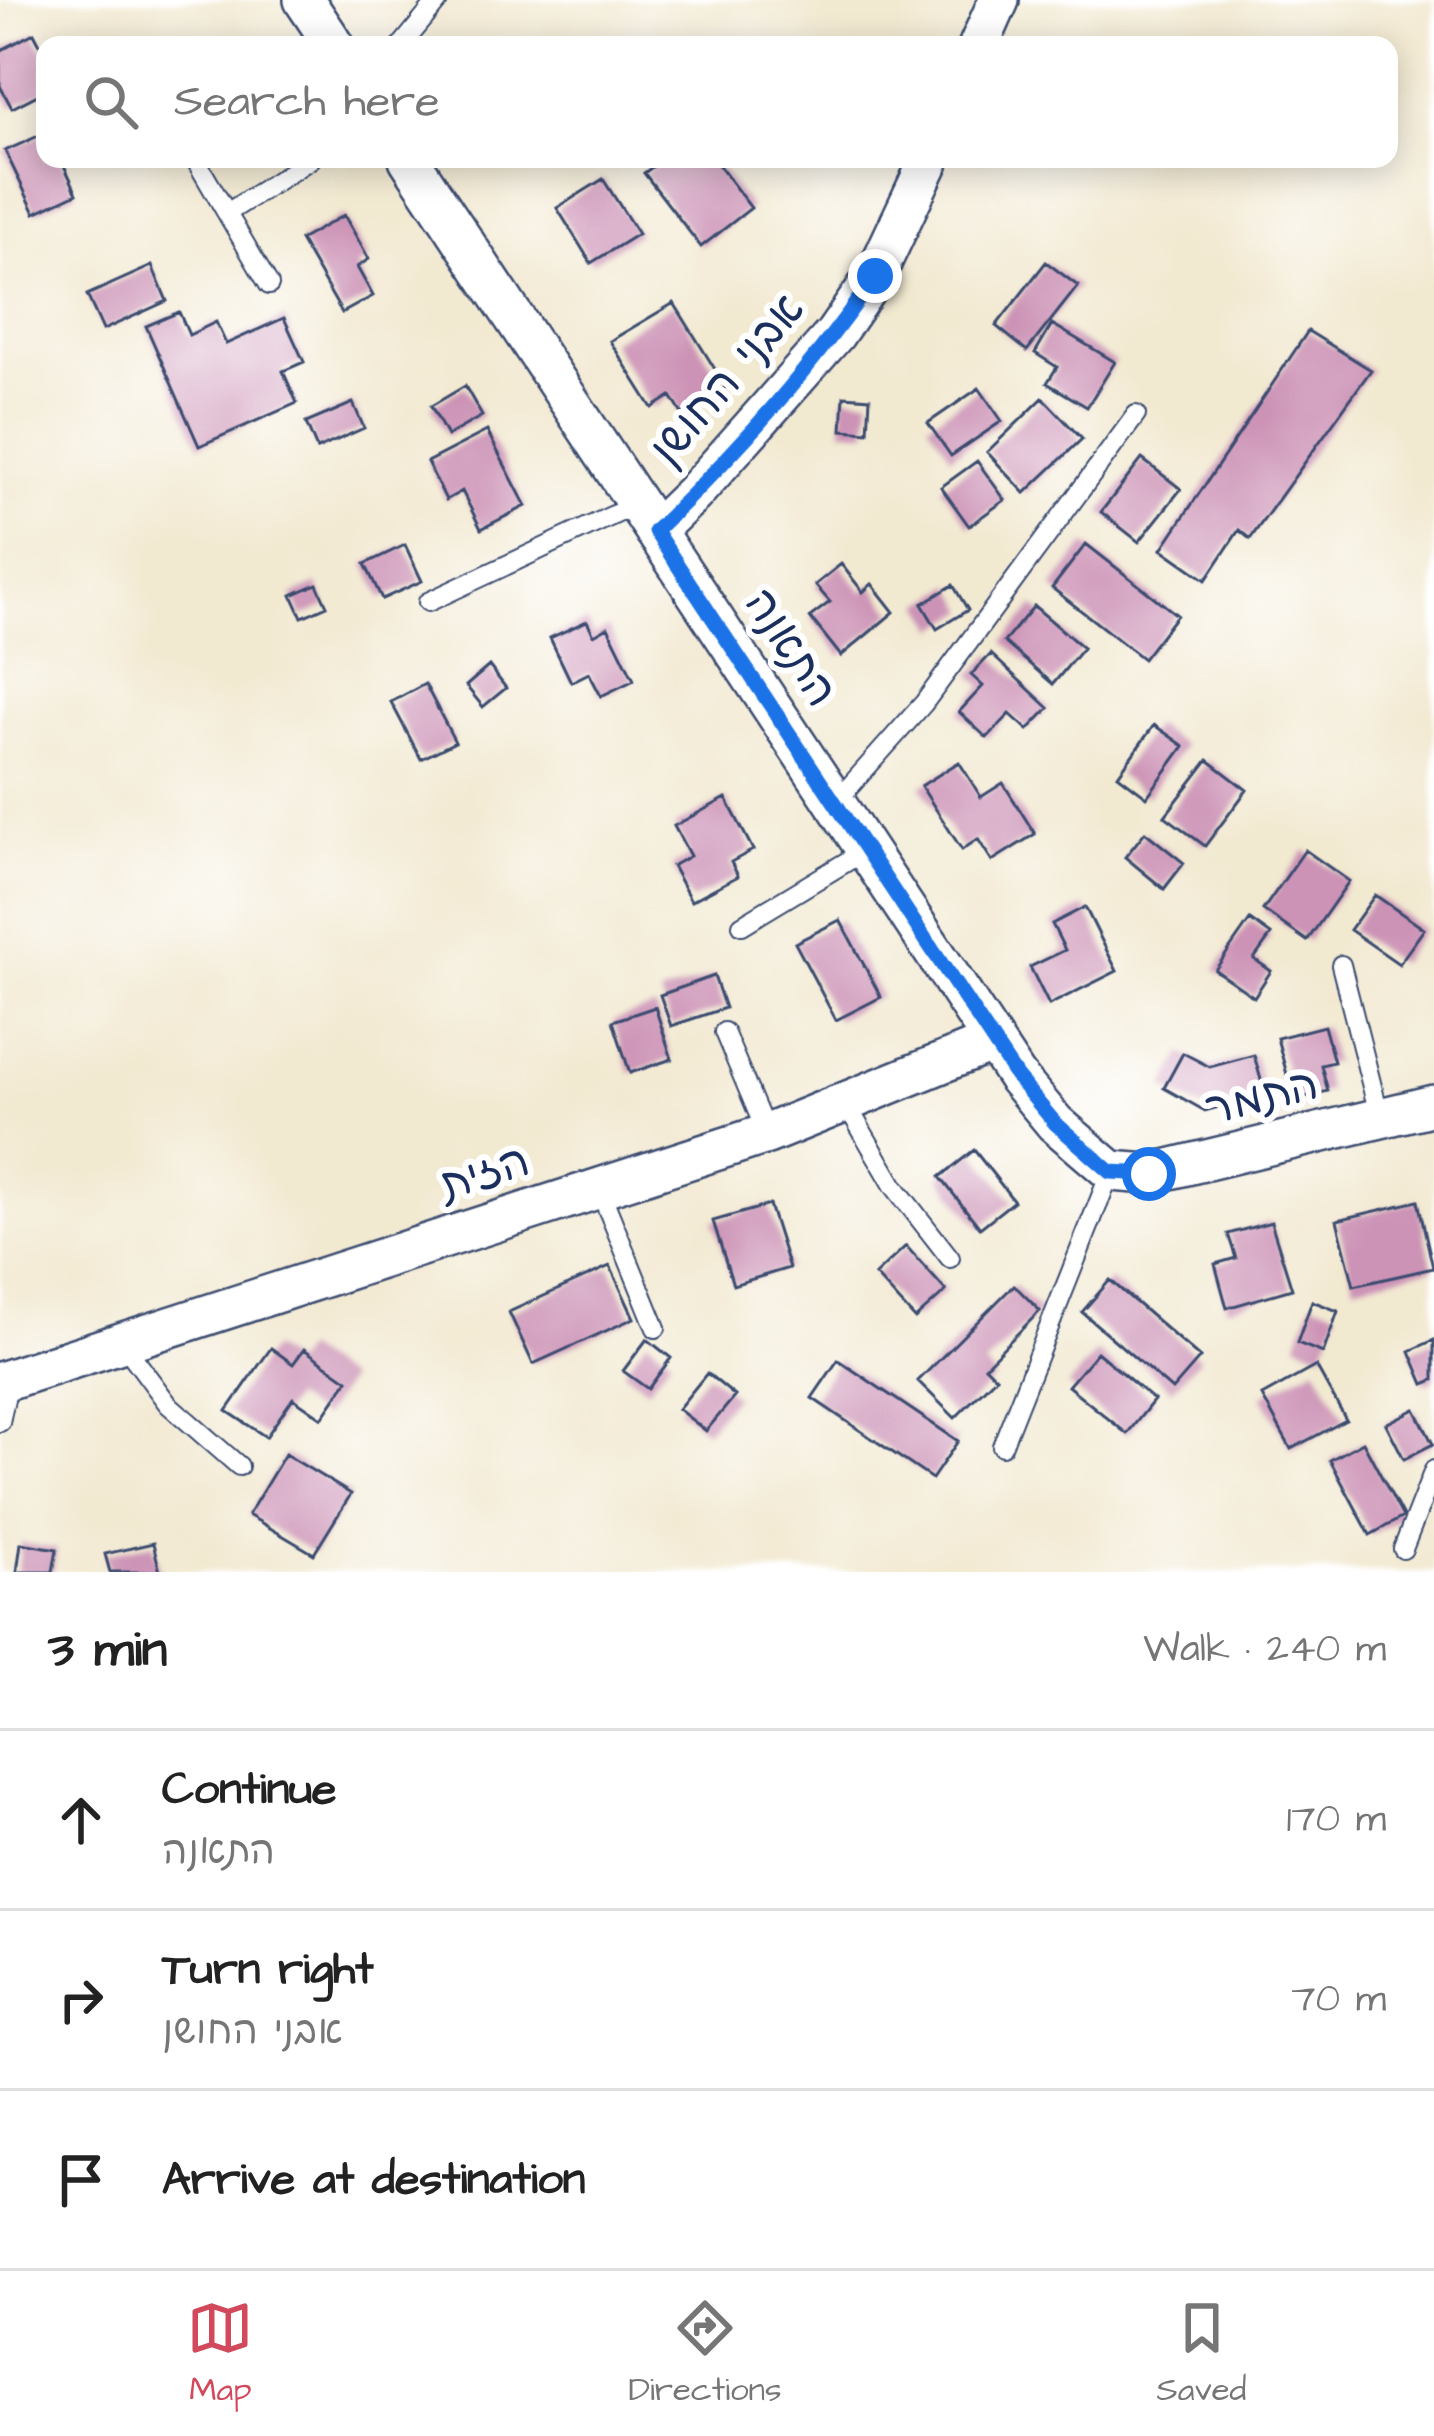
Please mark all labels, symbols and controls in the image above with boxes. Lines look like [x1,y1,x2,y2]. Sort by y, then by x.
search box [36,36,1398,168]
icon: search [78,69,144,135]
text: Search here [174,71,440,133]
route end [848,249,902,303]
street label: אבני החושן [636,281,820,479]
street label: התאנה [728,576,852,720]
street label: התמר [1199,1054,1325,1142]
street label: הזית [430,1130,538,1218]
route start [1122,1147,1176,1201]
text: 3 min [48,1615,167,1686]
text: Walk · 240 m [1143,1623,1386,1677]
text: Continue [162,1759,336,1821]
icon: ahead [48,1787,114,1853]
text: 170 m [1286,1793,1386,1847]
text: התאנה [162,1825,275,1879]
text: Turn right [162,1939,374,2001]
icon: right [48,1967,114,2033]
text: 70 m [1291,1973,1386,2027]
text: אבני החושן [162,2005,343,2059]
icon: arrive [48,2147,114,2213]
text: Arrive at destination [162,2149,585,2211]
tab: Map [187,2295,253,2413]
tab: Directions [628,2295,782,2413]
tab: Saved [1157,2295,1247,2413]

